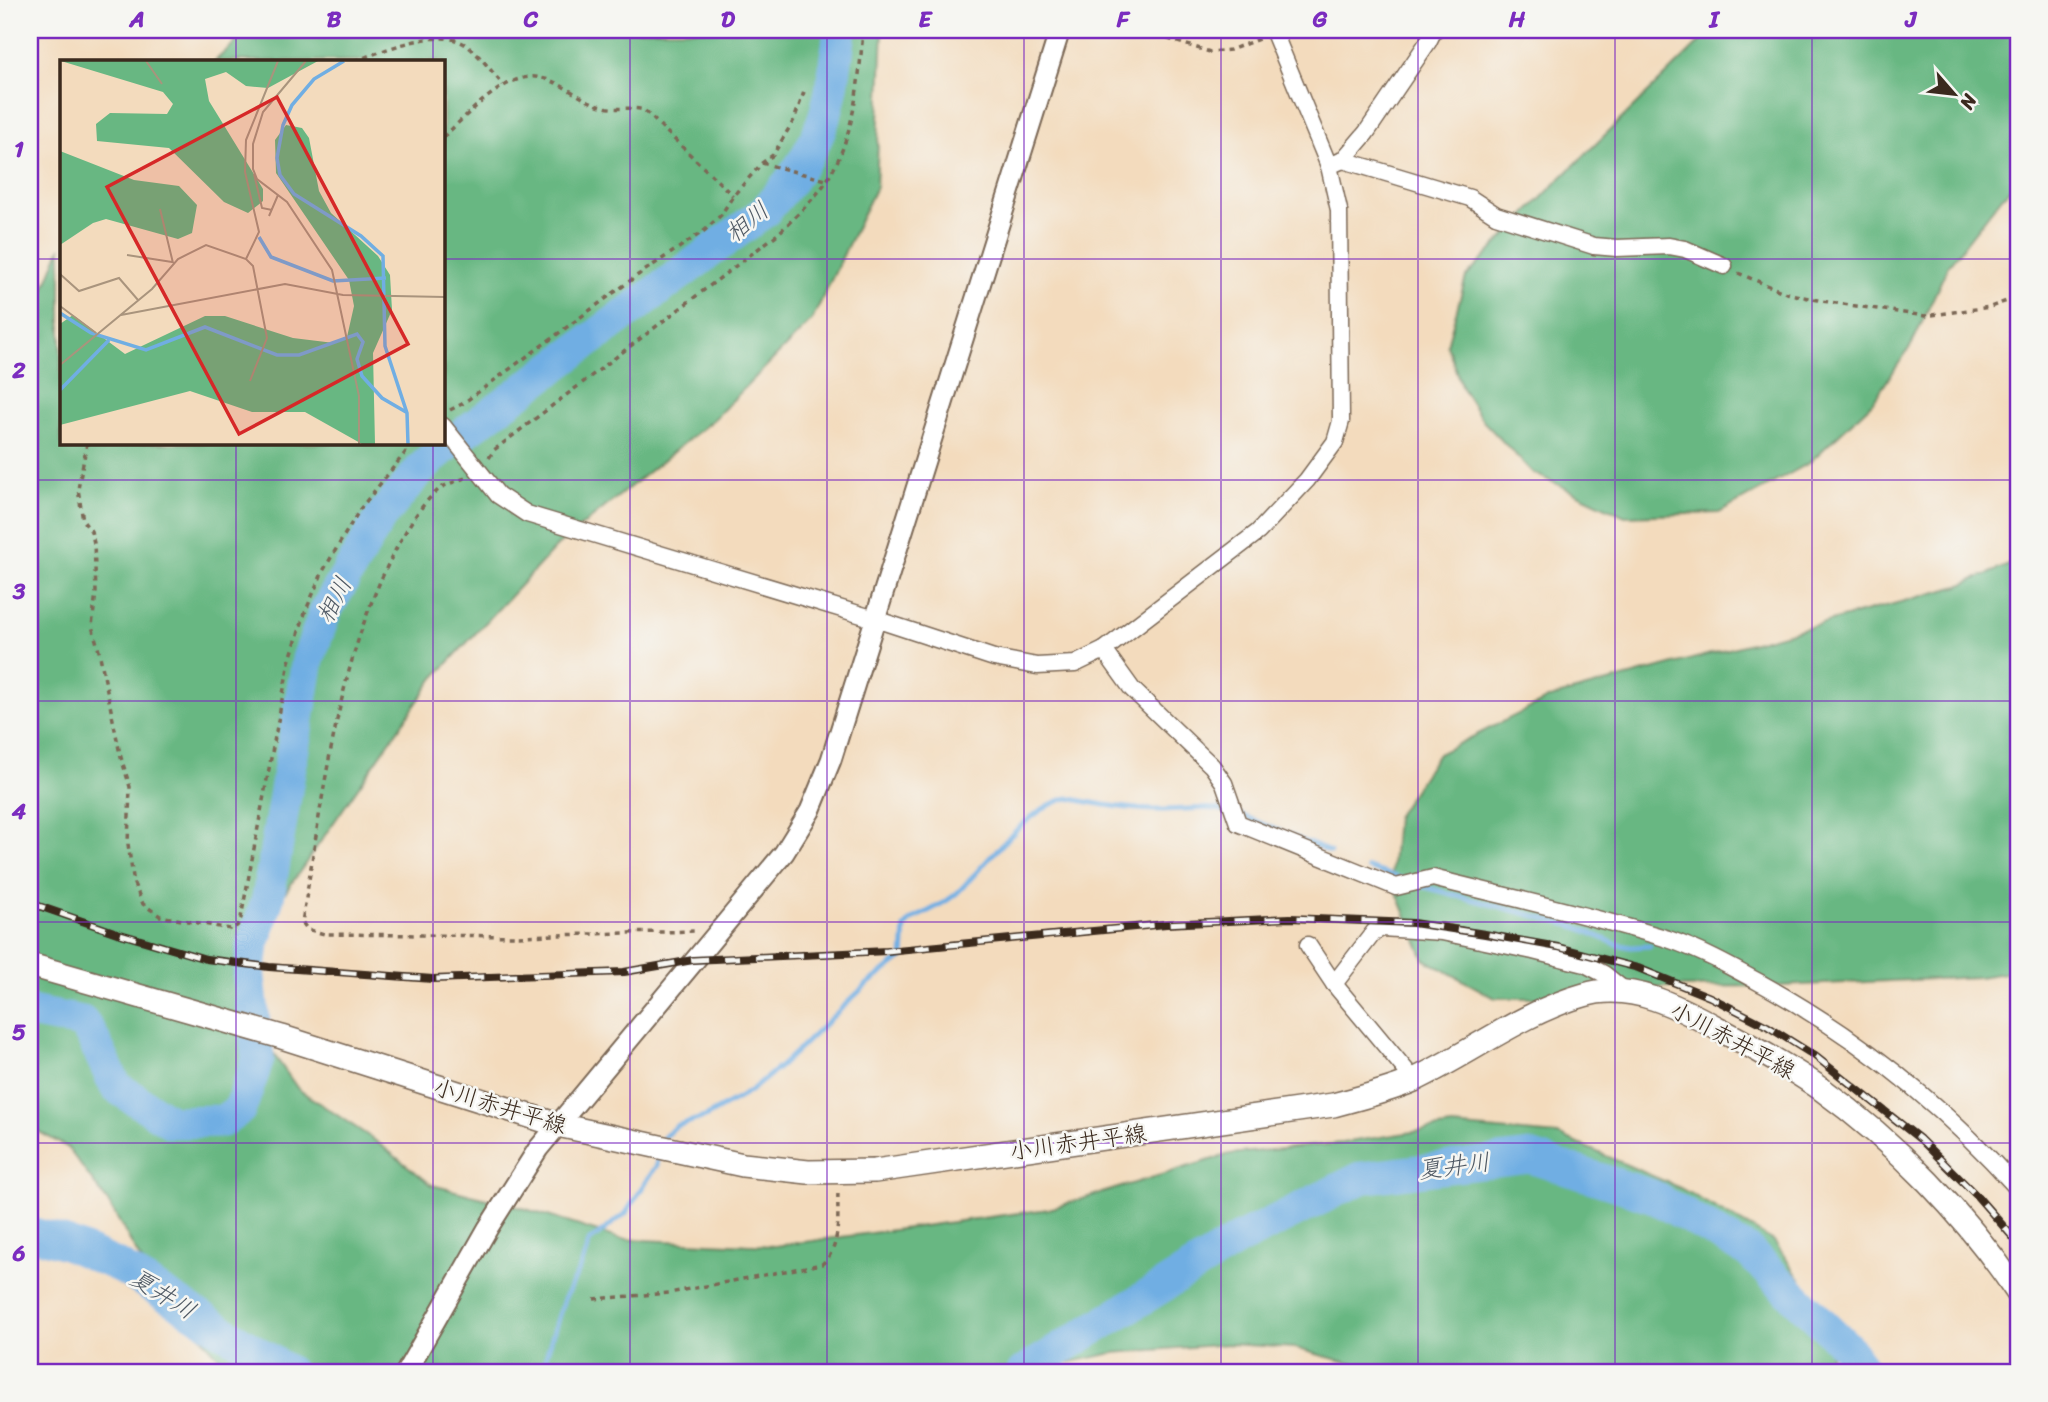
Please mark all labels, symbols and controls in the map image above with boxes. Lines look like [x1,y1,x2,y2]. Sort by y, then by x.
text: A [128,0,145,40]
text: B [327,0,342,40]
text: C [523,0,539,40]
text: D [721,0,736,40]
text: E [919,0,934,40]
text: F [1116,0,1131,40]
text: G [1312,0,1328,40]
text: H [1508,0,1526,40]
text: I [1708,0,1720,40]
text: J [1904,0,1918,40]
inset map [60,60,444,444]
north arrow [1918,60,1988,130]
text: N [1951,87,1987,116]
text: 1 [14,129,24,170]
water label: 相川 [715,191,779,253]
text: 2 [11,350,26,391]
water label: 相川 [304,569,364,631]
text: 3 [12,571,26,612]
text: 4 [11,791,27,832]
street label: 小川赤井平線 [1662,990,1803,1091]
text: 5 [12,1012,26,1053]
street label: 小川赤井平線 [428,1067,572,1146]
street label: 小川赤井平線 [1007,1113,1149,1172]
water label: 夏井川 [1416,1141,1492,1191]
text: 6 [11,1233,26,1274]
water label: 夏井川 [121,1257,205,1331]

